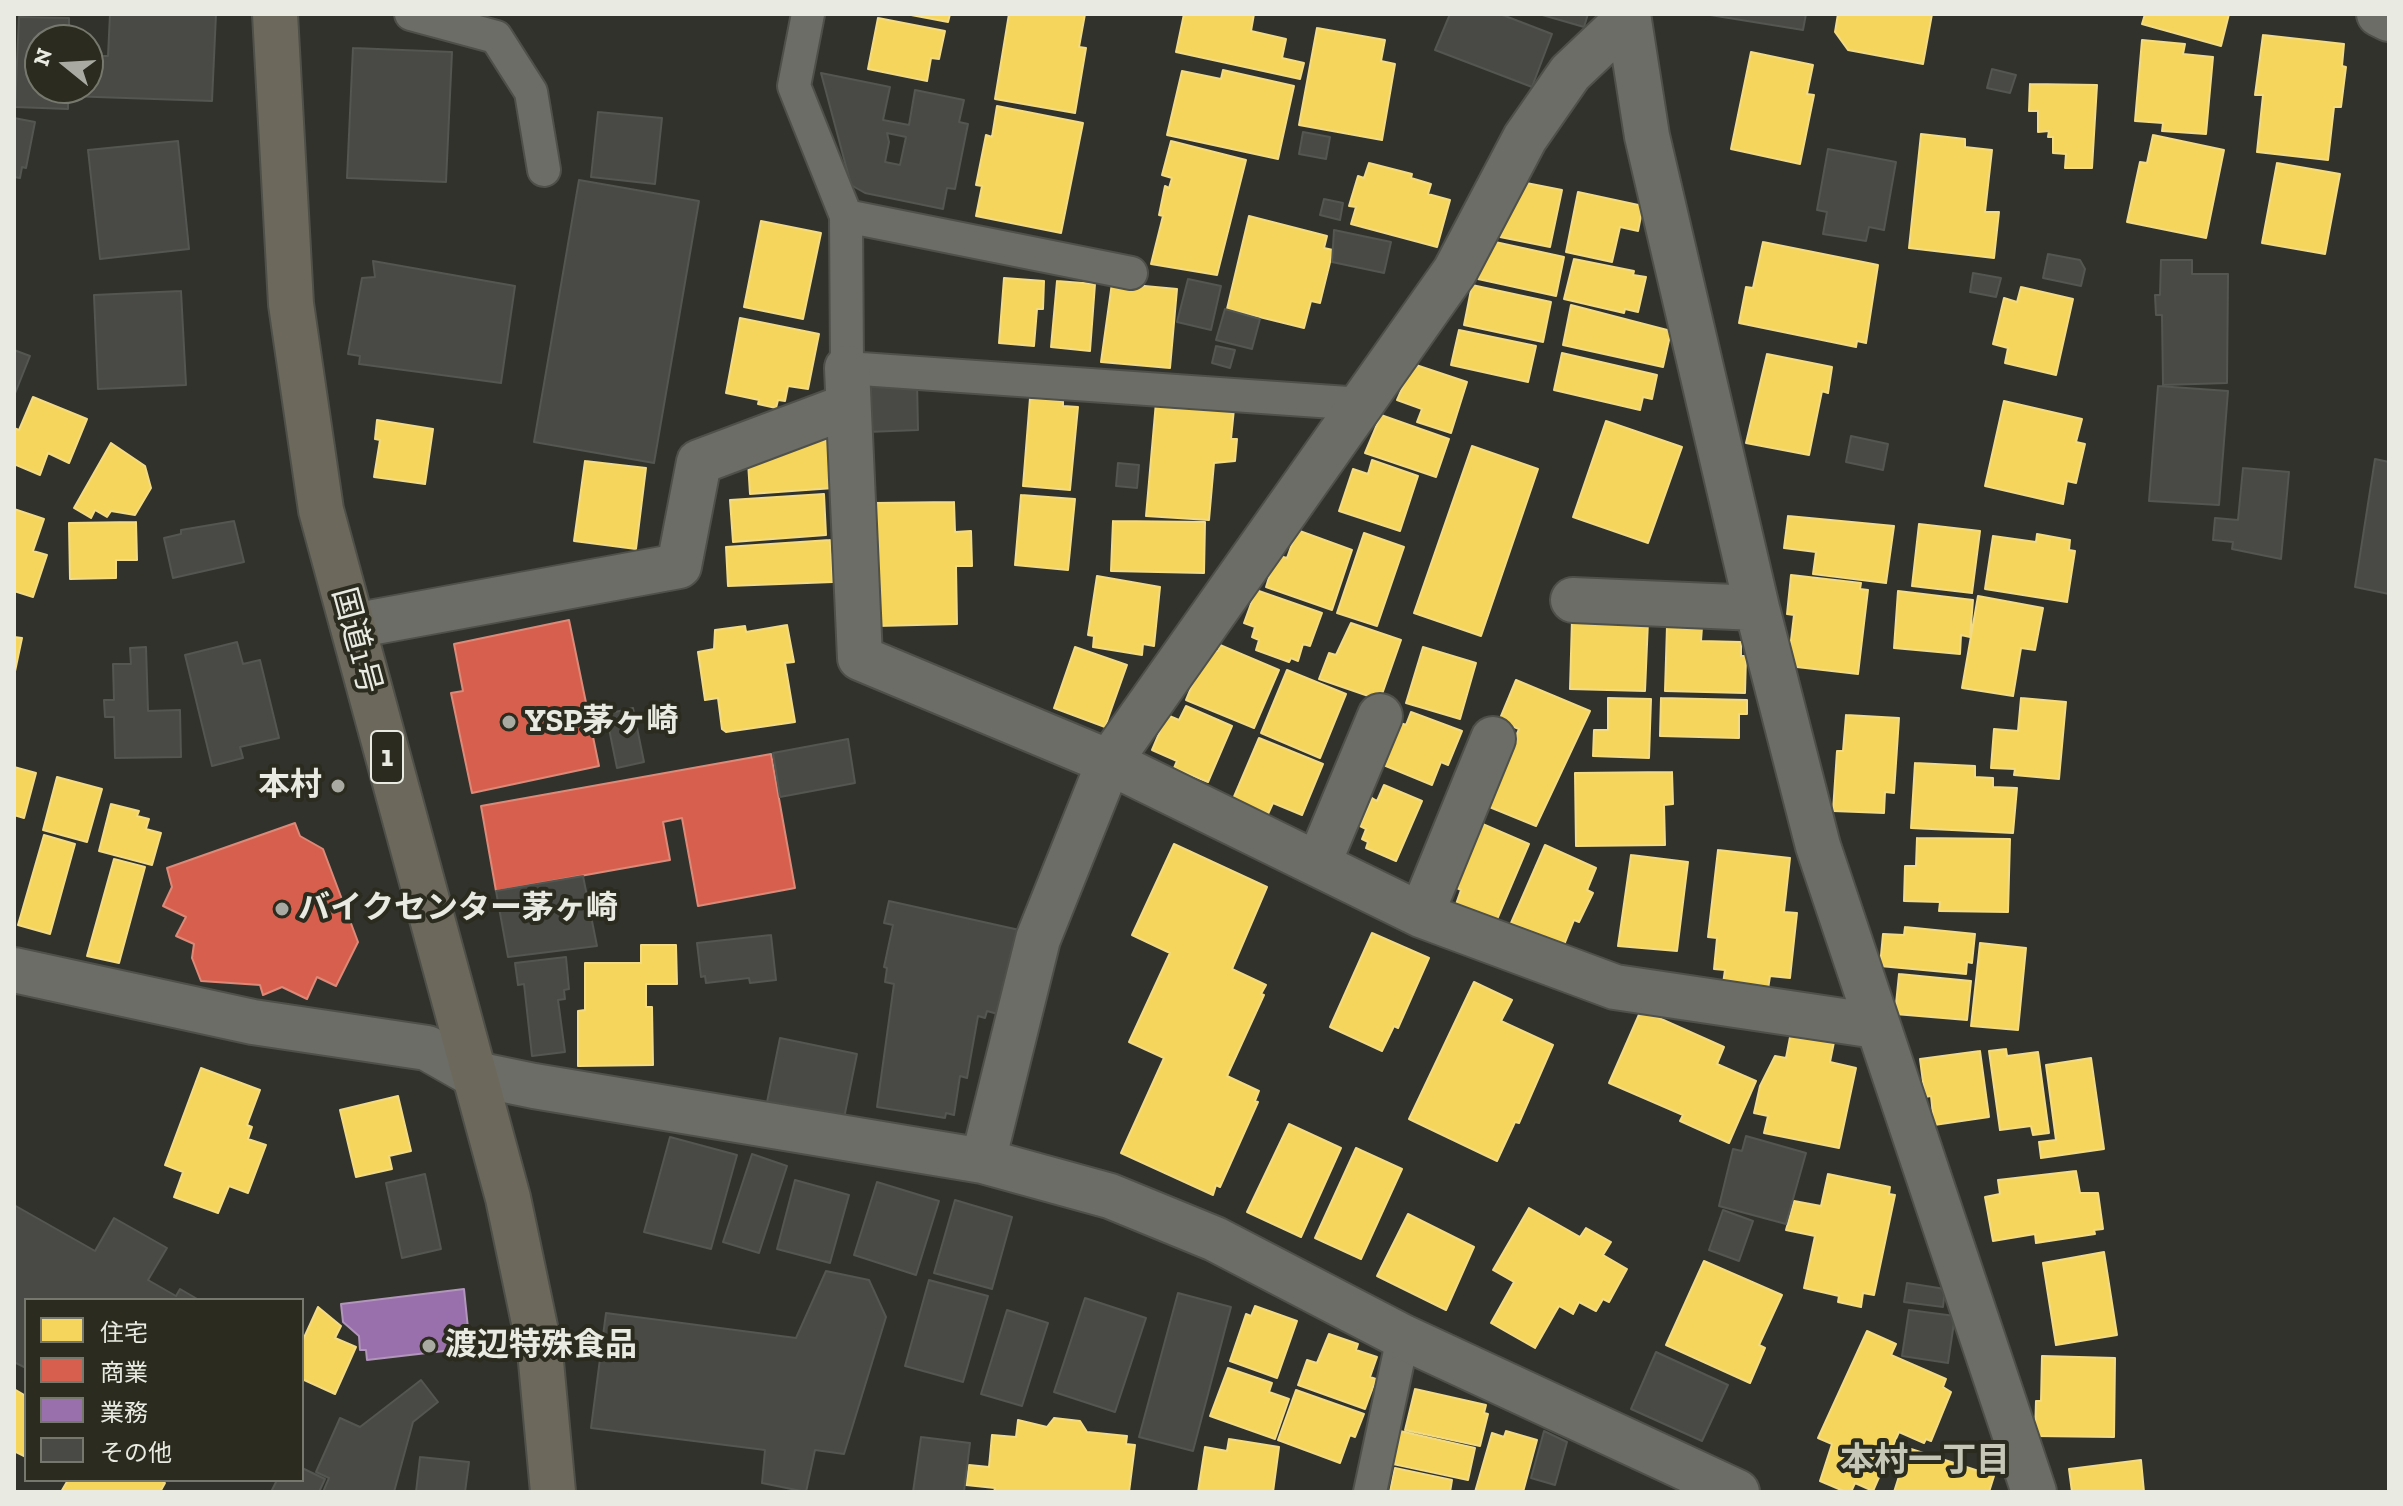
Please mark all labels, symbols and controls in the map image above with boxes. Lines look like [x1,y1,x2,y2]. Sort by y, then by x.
north arrow [24,24,104,104]
text: N [27,45,58,69]
street label: 国道1号 [323,584,389,698]
place label: YSP茅ヶ崎 [525,703,678,741]
marker: YSP茅ヶ崎 [500,713,518,731]
road number: 1 [371,731,403,783]
place label: 本村 [258,767,322,805]
marker: 本村 [329,777,347,795]
place label: バイクセンター茅ヶ崎 [298,890,618,928]
marker: バイクセンター茅ヶ崎 [273,900,291,918]
legend [24,1298,304,1482]
text: 住宅 [100,1318,148,1347]
place label: 渡辺特殊食品 [445,1327,637,1365]
marker: 渡辺特殊食品 [420,1337,438,1355]
text: 商業 [100,1358,148,1387]
text: 業務 [100,1398,148,1427]
text: その他 [100,1438,172,1467]
district label: 本村一丁目 [1840,1441,2010,1481]

